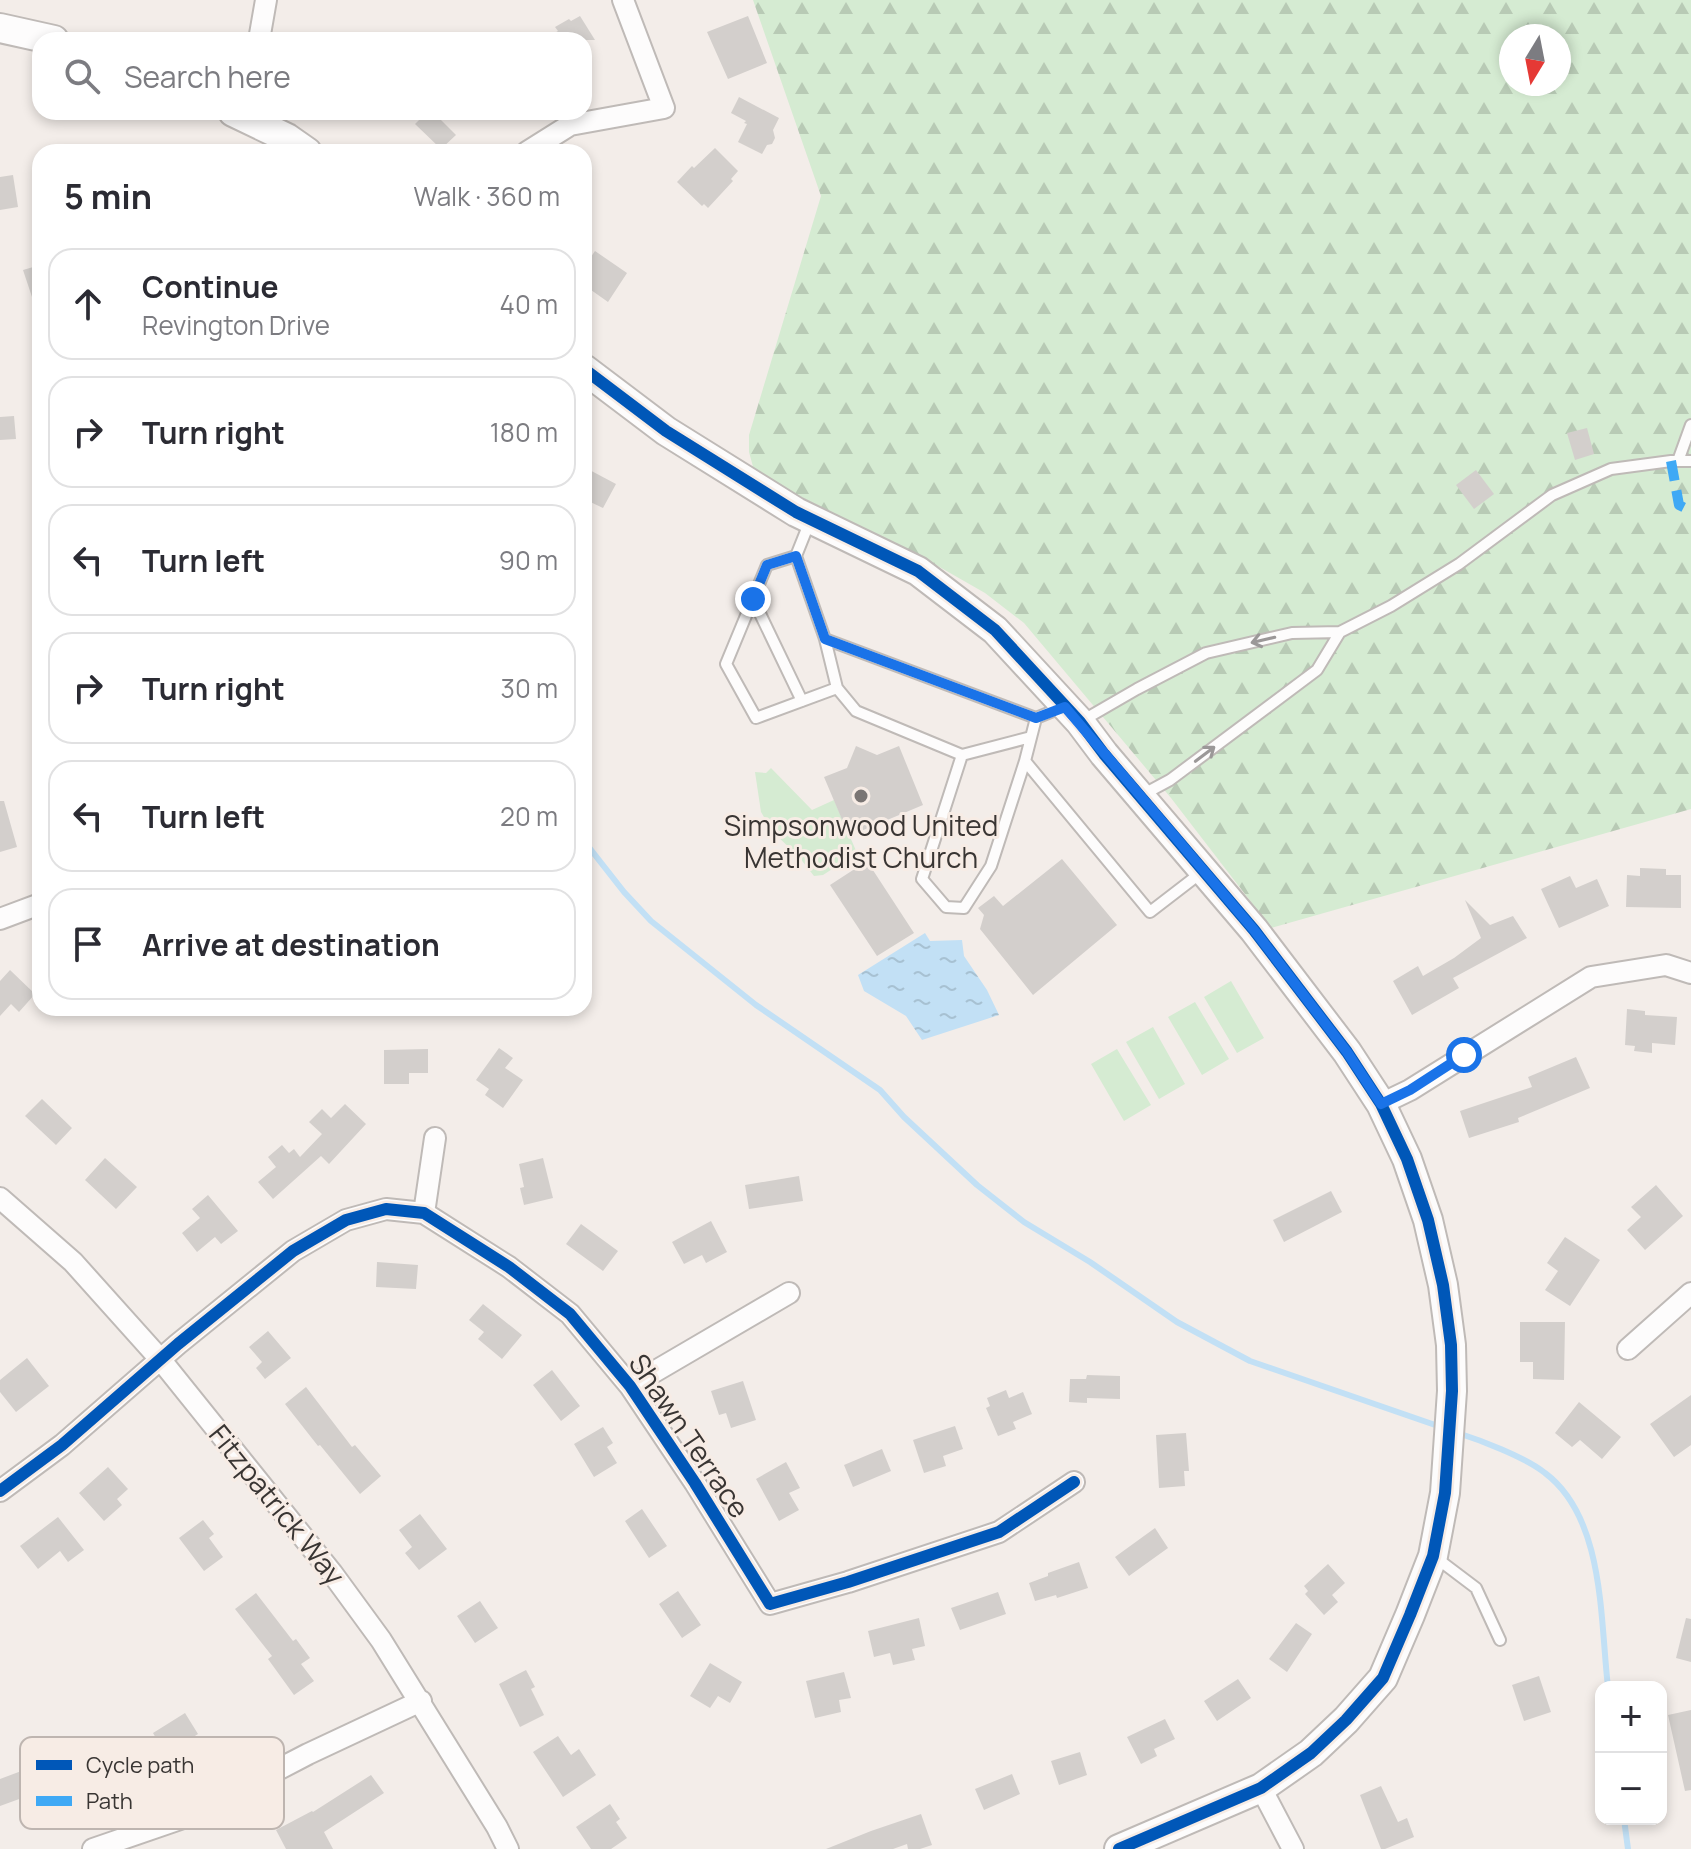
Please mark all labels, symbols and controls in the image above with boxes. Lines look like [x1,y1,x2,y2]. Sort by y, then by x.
north arrow [1499,24,1571,96]
search box [32,32,592,120]
icon: search [60,54,104,98]
text: Search here [124,56,291,97]
text: 5 min [64,173,152,219]
text: Walk · 360 m [414,178,560,214]
text: Continue [142,266,278,307]
icon: ahead [66,282,110,326]
text: 40 m [500,286,558,322]
text: Revington Drive [142,307,330,343]
icon: right [66,410,110,454]
text: Turn right [142,412,285,453]
text: 180 m [490,414,558,450]
icon: left [66,538,110,582]
text: Turn left [142,540,265,581]
text: 90 m [499,542,558,578]
route end [735,581,771,617]
one-way arrow [1251,633,1277,648]
icon: right [66,666,110,710]
text: Turn right [142,668,285,709]
text: 30 m [501,670,558,706]
one-way arrow [1194,746,1215,763]
marker: Simpsonwood United Methodist Church [852,787,870,805]
icon: left [66,794,110,838]
text: Turn left [142,796,265,837]
text: 20 m [500,798,558,834]
place label: Simpsonwood United Methodist Church [724,806,998,876]
icon: arrive [66,922,110,966]
text: Arrive at destination [142,924,440,965]
route start [1446,1037,1482,1073]
street label: Shawn Terrace [621,1346,759,1525]
street label: Fitzpatrick Way [201,1416,354,1593]
map controls [1595,1681,1667,1825]
button: + [1595,1681,1667,1753]
legend [20,1737,284,1829]
text: Cycle path [86,1750,194,1780]
button: − [1595,1753,1667,1825]
text: Path [86,1786,133,1816]

